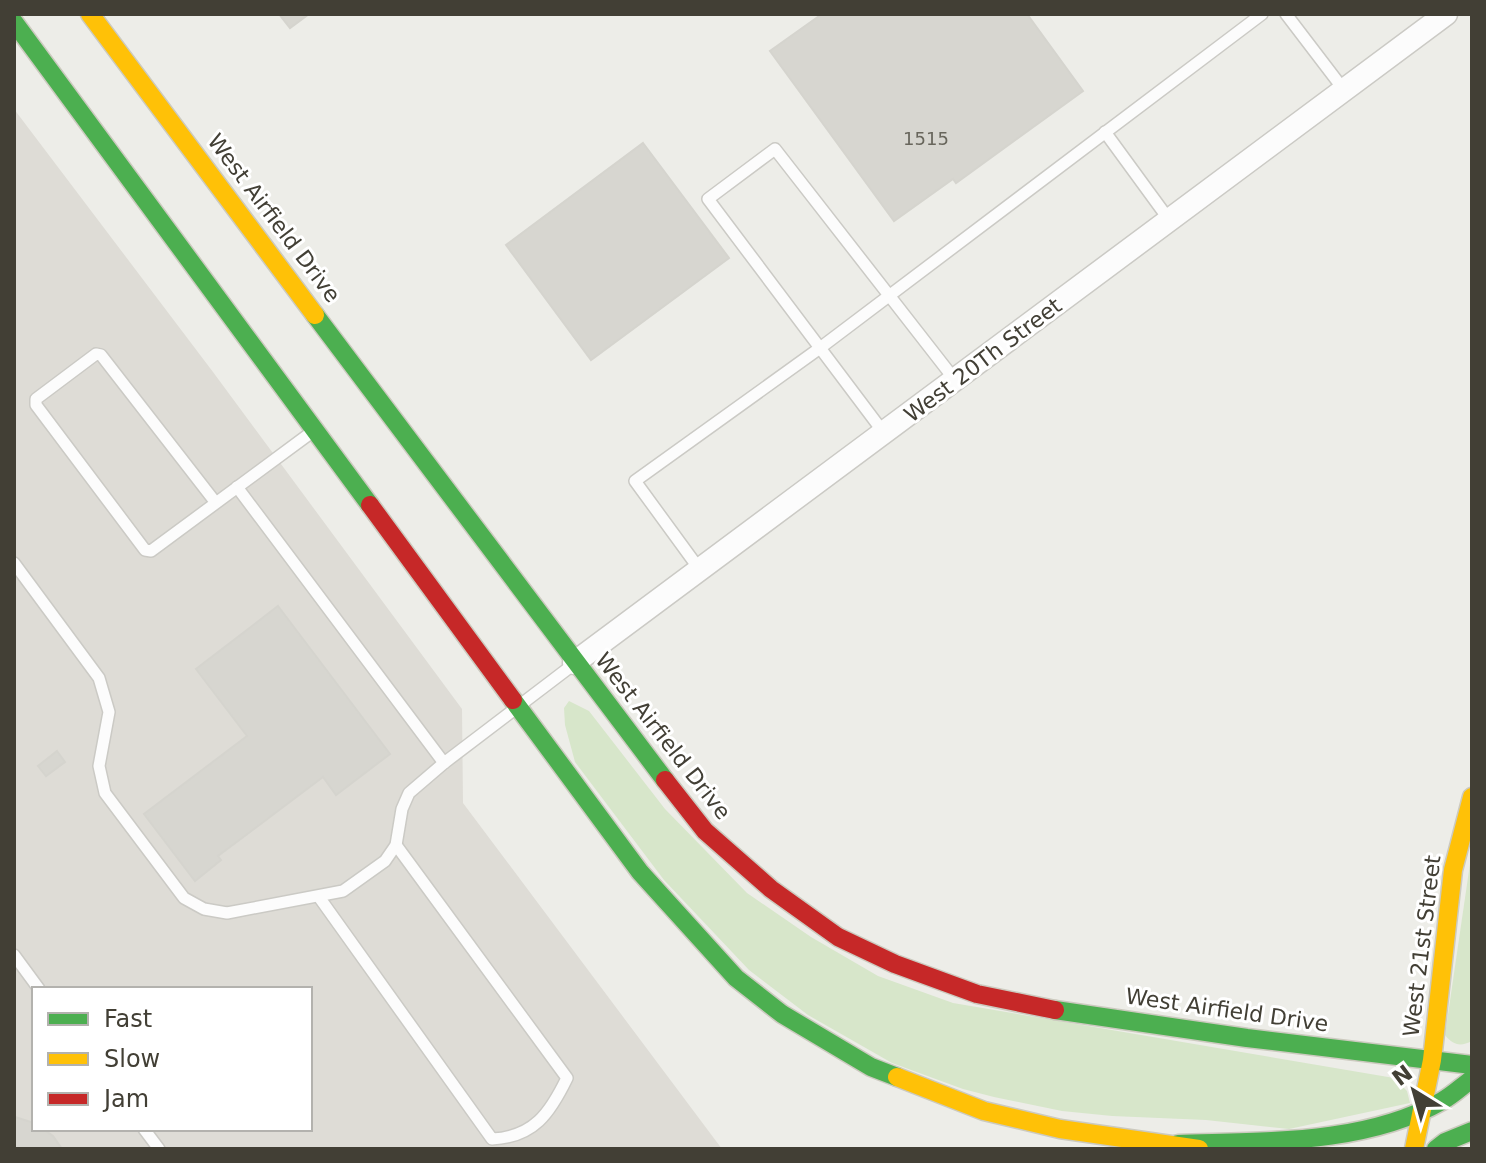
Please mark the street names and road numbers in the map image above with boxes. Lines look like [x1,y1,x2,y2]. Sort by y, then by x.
street label: West Airfield Drive [203,129,345,307]
street label: West 20Th Street [899,293,1067,427]
street label: West Airfield Drive [590,648,736,824]
street label: West 21st Street [1398,853,1446,1038]
street label: West Airfield Drive [1124,983,1330,1037]

